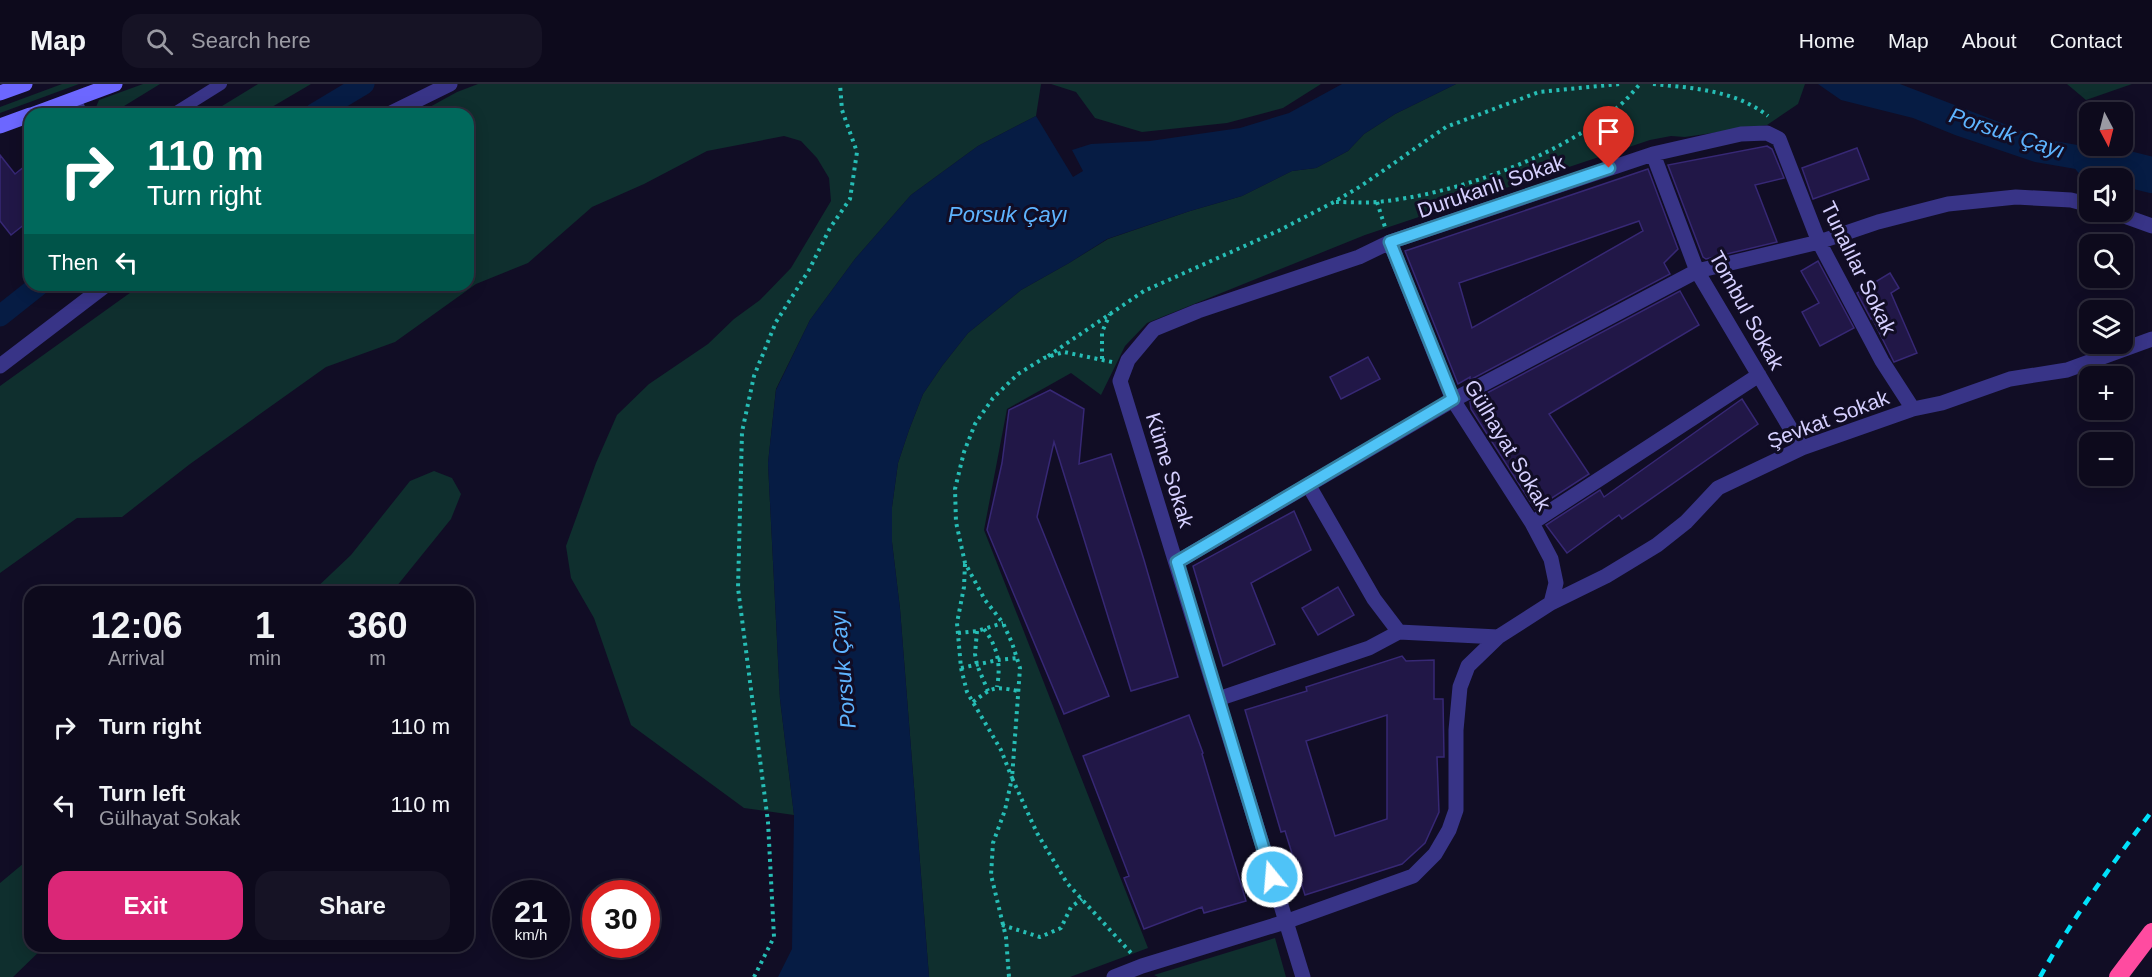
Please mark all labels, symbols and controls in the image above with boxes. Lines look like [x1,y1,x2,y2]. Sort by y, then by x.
search box [122,14,542,68]
text: Map [30,25,86,56]
icon: search [143,25,176,58]
text: Search here [191,28,311,53]
text: Home [1799,29,1855,52]
text: Map [1888,29,1929,52]
text: About [1962,29,2017,52]
text: Contact [2050,29,2122,52]
north arrow [2079,102,2133,156]
map controls [2079,102,2133,486]
water label: Porsuk Çayı [1946,103,2068,163]
pin [1583,106,1634,168]
icon: arrive [1592,115,1625,148]
icon: right [48,132,126,210]
text: 110 m [147,132,264,179]
street label: Durukanlı Sokak [1414,150,1568,222]
button: sound [2079,168,2133,222]
text: Turn right [147,181,262,211]
street label: Tunalılar Sokak [1817,198,1901,339]
water label: Porsuk Çayı [948,202,1068,227]
button: search [2079,234,2133,288]
icon: left [110,246,143,279]
street label: Tombul Sokak [1705,247,1789,374]
text: Then [48,250,98,275]
button: layers [2079,300,2133,354]
button: + [2079,366,2133,420]
street label: Gülhayat Sokak [1460,376,1556,515]
street label: Şevkat Sokak [1764,385,1893,453]
street label: Küme Sokak [1142,410,1199,531]
button: − [2079,432,2133,486]
text: 12:06 [90,605,182,646]
text: 1 [255,605,275,646]
text: 360 [347,605,408,646]
water label: Porsuk Çayı [825,608,861,730]
text: Arrival [108,647,165,669]
text: min [249,647,281,669]
text: m [369,647,386,669]
icon: right [48,711,81,744]
text: Turn right [99,714,201,739]
text: 110 m [390,714,450,739]
text: Turn left [99,781,185,806]
icon: left [48,789,81,822]
text: 110 m [390,792,450,817]
text: Gülhayat Sokak [99,807,240,829]
position arrow [1240,845,1304,909]
button: Exit [48,871,243,940]
button: Share [255,871,450,940]
speed limit sign: 30 [582,880,660,958]
text: 21 [514,895,548,928]
text: km/h [515,926,547,943]

